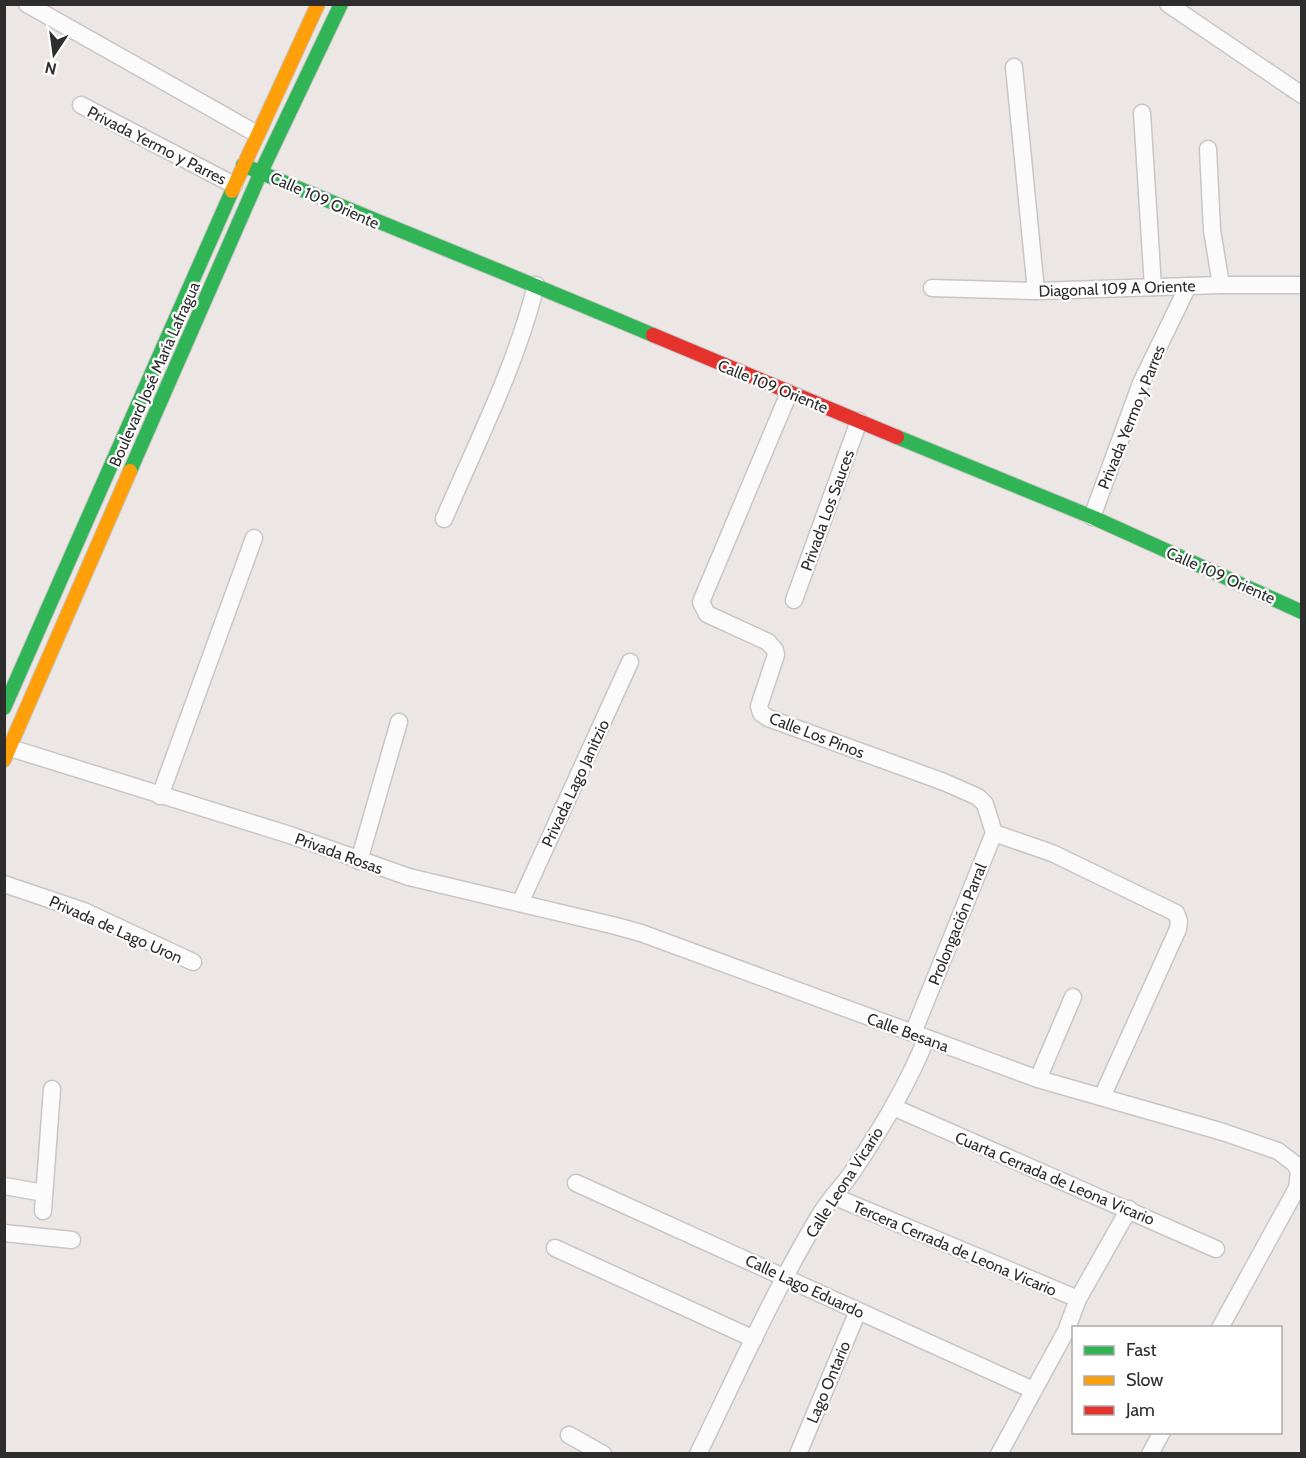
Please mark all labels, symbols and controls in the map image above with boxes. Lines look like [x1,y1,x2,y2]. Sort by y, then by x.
north arrow [24,24,84,84]
text: N [43,58,58,79]
street label: Privada Yermo y Parres [84,102,230,189]
street label: Calle 109 Oriente [267,168,382,233]
street label: Diagonal 109 A Oriente [1038,276,1196,301]
street label: Boulevard José María Lafragua [105,279,204,470]
street label: Privada Yermo y Parres [1094,342,1169,492]
street label: Calle 109 Oriente [715,356,831,417]
street label: Privada Los Sauces [797,447,858,573]
street label: Calle 109 Oriente [1163,543,1278,608]
street label: Calle Los Pinos [767,709,867,762]
street label: Privada Lago Janitzio [538,716,613,850]
street label: Privada Rosas [292,829,386,878]
street label: Prolongación Parral [924,860,991,988]
street label: Privada de Lago Uron [46,892,185,967]
street label: Calle Besana [864,1009,952,1056]
street label: Calle Leona Vicario [802,1123,887,1241]
street label: Cuarta Cerrada de Leona Vicario [952,1128,1158,1229]
street label: Tercera Cerrada de Leona Vicario [850,1197,1060,1300]
street label: Calle Lago Eduardo [742,1251,867,1322]
legend [1072,1326,1282,1434]
street label: Lago Ontario [803,1338,854,1426]
text: Fast [1126,1339,1157,1361]
text: Slow [1126,1369,1163,1391]
text: Jam [1125,1399,1155,1421]

